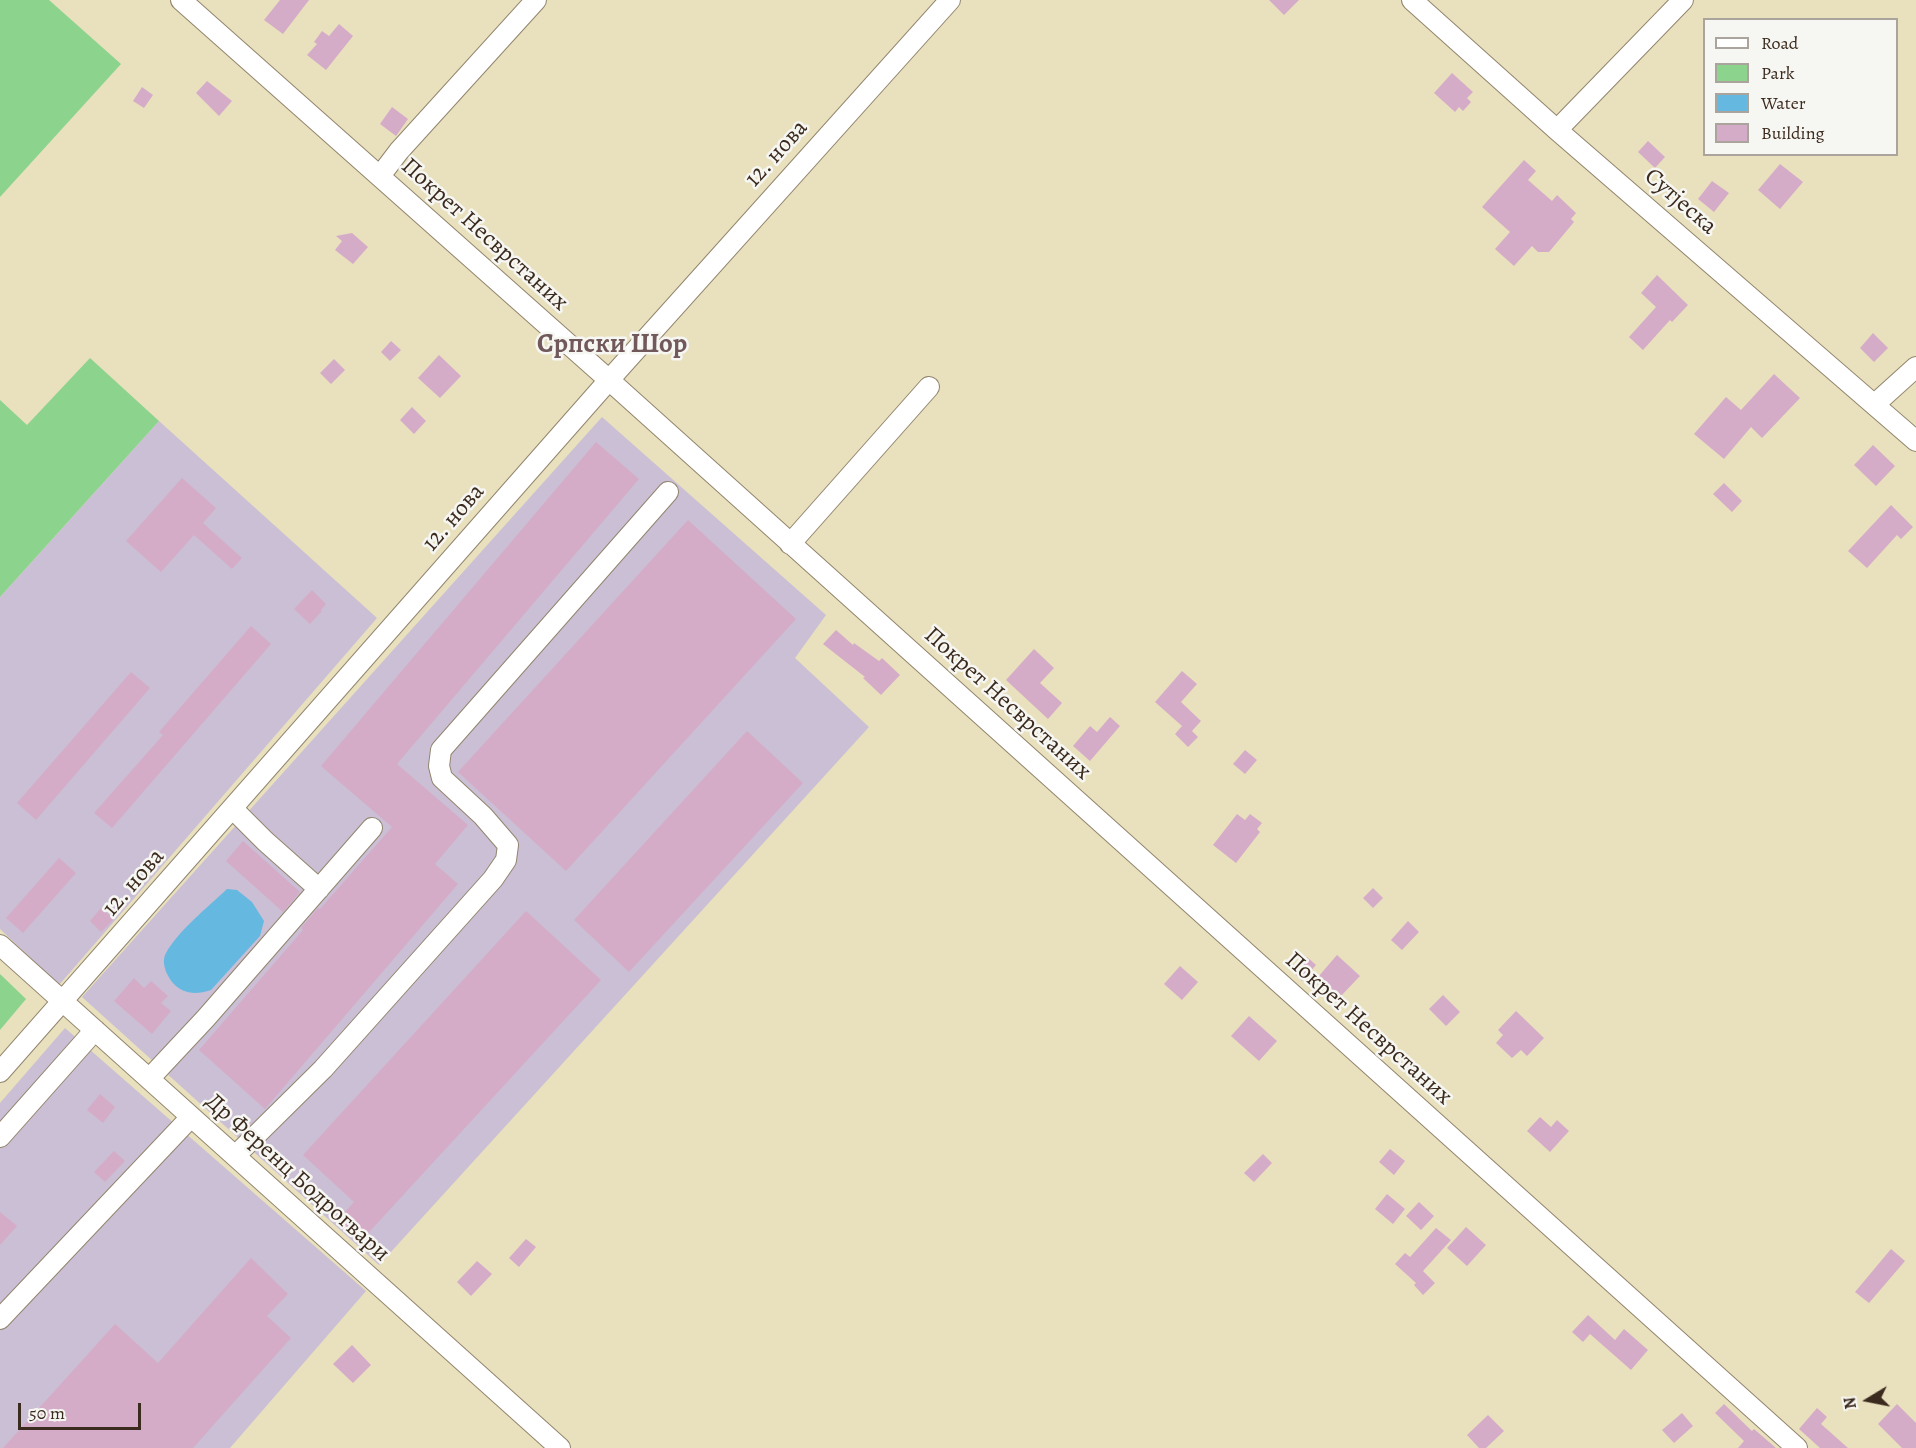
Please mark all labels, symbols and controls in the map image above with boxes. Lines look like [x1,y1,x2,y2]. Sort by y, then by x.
legend [1703,18,1898,156]
text: Road [1761,31,1798,55]
text: Park [1761,61,1795,85]
text: Water [1761,91,1806,115]
street label: 12. нова [739,115,815,193]
text: Building [1761,121,1825,145]
street label: Покрет Несврстаних [394,152,574,318]
street label: Сутјеска [1638,163,1722,241]
district label: Српски Шор [537,329,687,361]
street label: 12. нова [417,478,491,558]
street label: Покрет Несврстаних [917,621,1097,787]
street label: 12. нова [97,843,171,923]
street label: Покрет Несврстаних [1278,946,1458,1112]
street label: Др Ференц Бодрогвари [199,1088,395,1268]
north arrow [1838,1370,1898,1430]
scale bar [21,1391,144,1429]
text: N [1838,1395,1862,1411]
text: 50 m [29,1401,65,1425]

